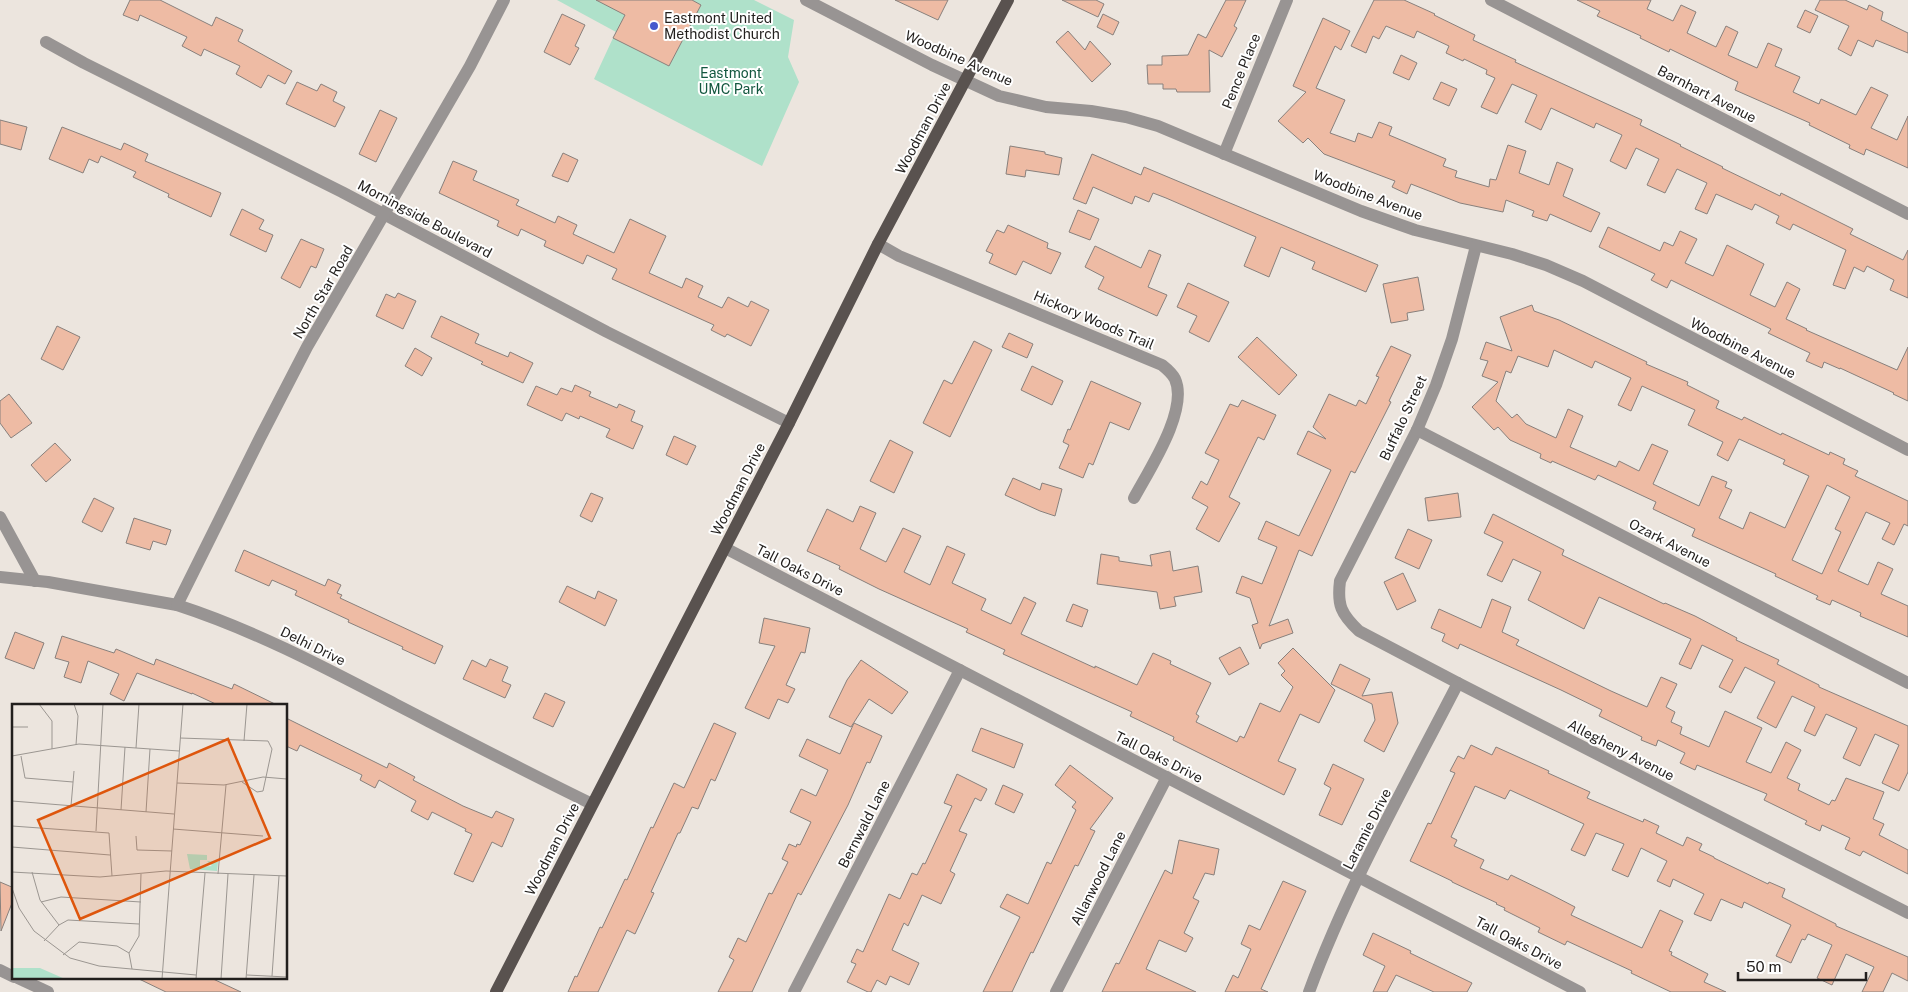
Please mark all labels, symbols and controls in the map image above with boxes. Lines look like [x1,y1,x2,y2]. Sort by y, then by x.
place label: Eastmont United Methodist Church [664,10,780,42]
marker: Eastmont United Methodist Church [648,20,660,32]
street label: Woodbine Avenue [903,27,1015,89]
street label: Pence Place [1219,31,1263,111]
street label: Barnhart Avenue [1655,62,1759,126]
park label: Eastmont UMC Park [698,65,764,97]
street label: Woodman Drive [892,79,954,177]
street label: Woodbine Avenue [1311,167,1425,223]
street label: Morningside Boulevard [355,177,495,261]
street label: North Star Road [290,243,356,341]
street label: Hickory Woods Trail [1031,287,1157,353]
street label: Woodbine Avenue [1688,314,1799,382]
street label: Buffalo Street [1376,373,1430,463]
street label: Woodman Drive [708,440,768,538]
street label: Ozark Avenue [1626,516,1714,571]
street label: Tall Oaks Drive [753,541,847,599]
street label: Delhi Drive [278,623,348,669]
inset map [12,704,288,980]
street label: Allegheny Avenue [1565,716,1677,784]
street label: Tall Oaks Drive [1112,728,1206,786]
street label: Bernwald Lane [835,777,893,871]
street label: Laramie Drive [1340,786,1394,872]
street label: Woodman Drive [522,800,582,898]
street label: Allanwood Lane [1067,828,1129,928]
street label: Tall Oaks Drive [1473,913,1565,973]
scale bar [1738,950,1866,982]
text: 50 m [1746,958,1781,975]

